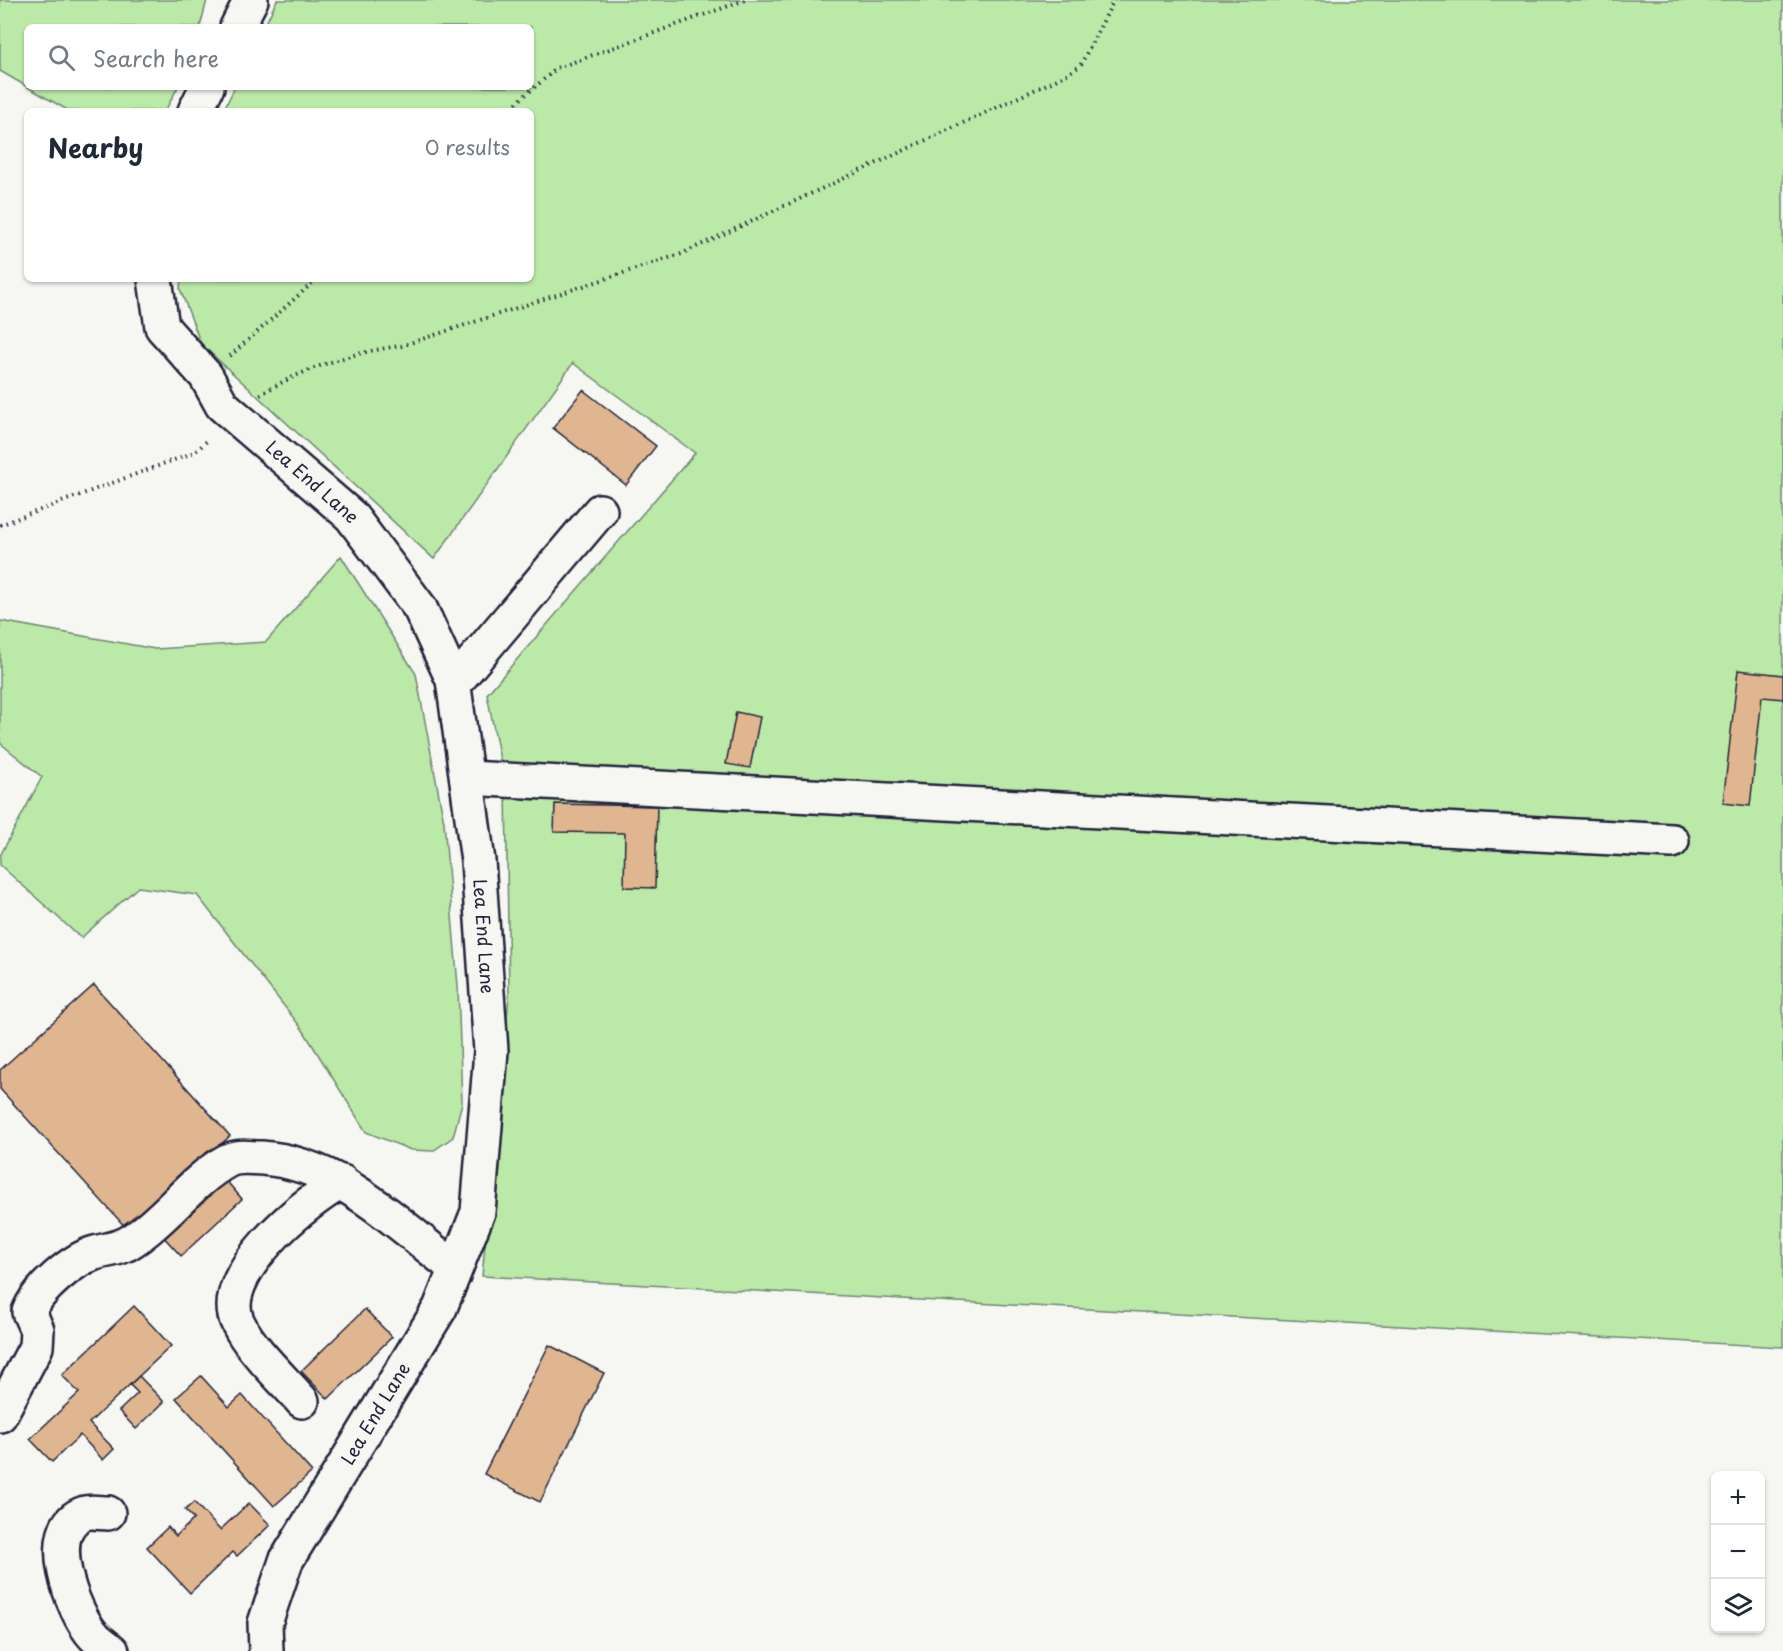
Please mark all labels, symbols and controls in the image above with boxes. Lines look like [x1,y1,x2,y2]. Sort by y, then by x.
search box [24,24,534,90]
icon: search [45,41,78,74]
text: Search here [93,41,219,74]
text: Nearby [48,128,143,167]
text: 0 results [425,132,510,162]
street label: Lea End Lane [260,433,367,528]
street label: Lea End Lane [467,878,502,994]
street label: Lea End Lane [334,1357,416,1469]
map controls [1711,1471,1765,1633]
button: + [1711,1471,1765,1525]
button: − [1711,1525,1765,1579]
button: layers [1711,1579,1765,1633]

